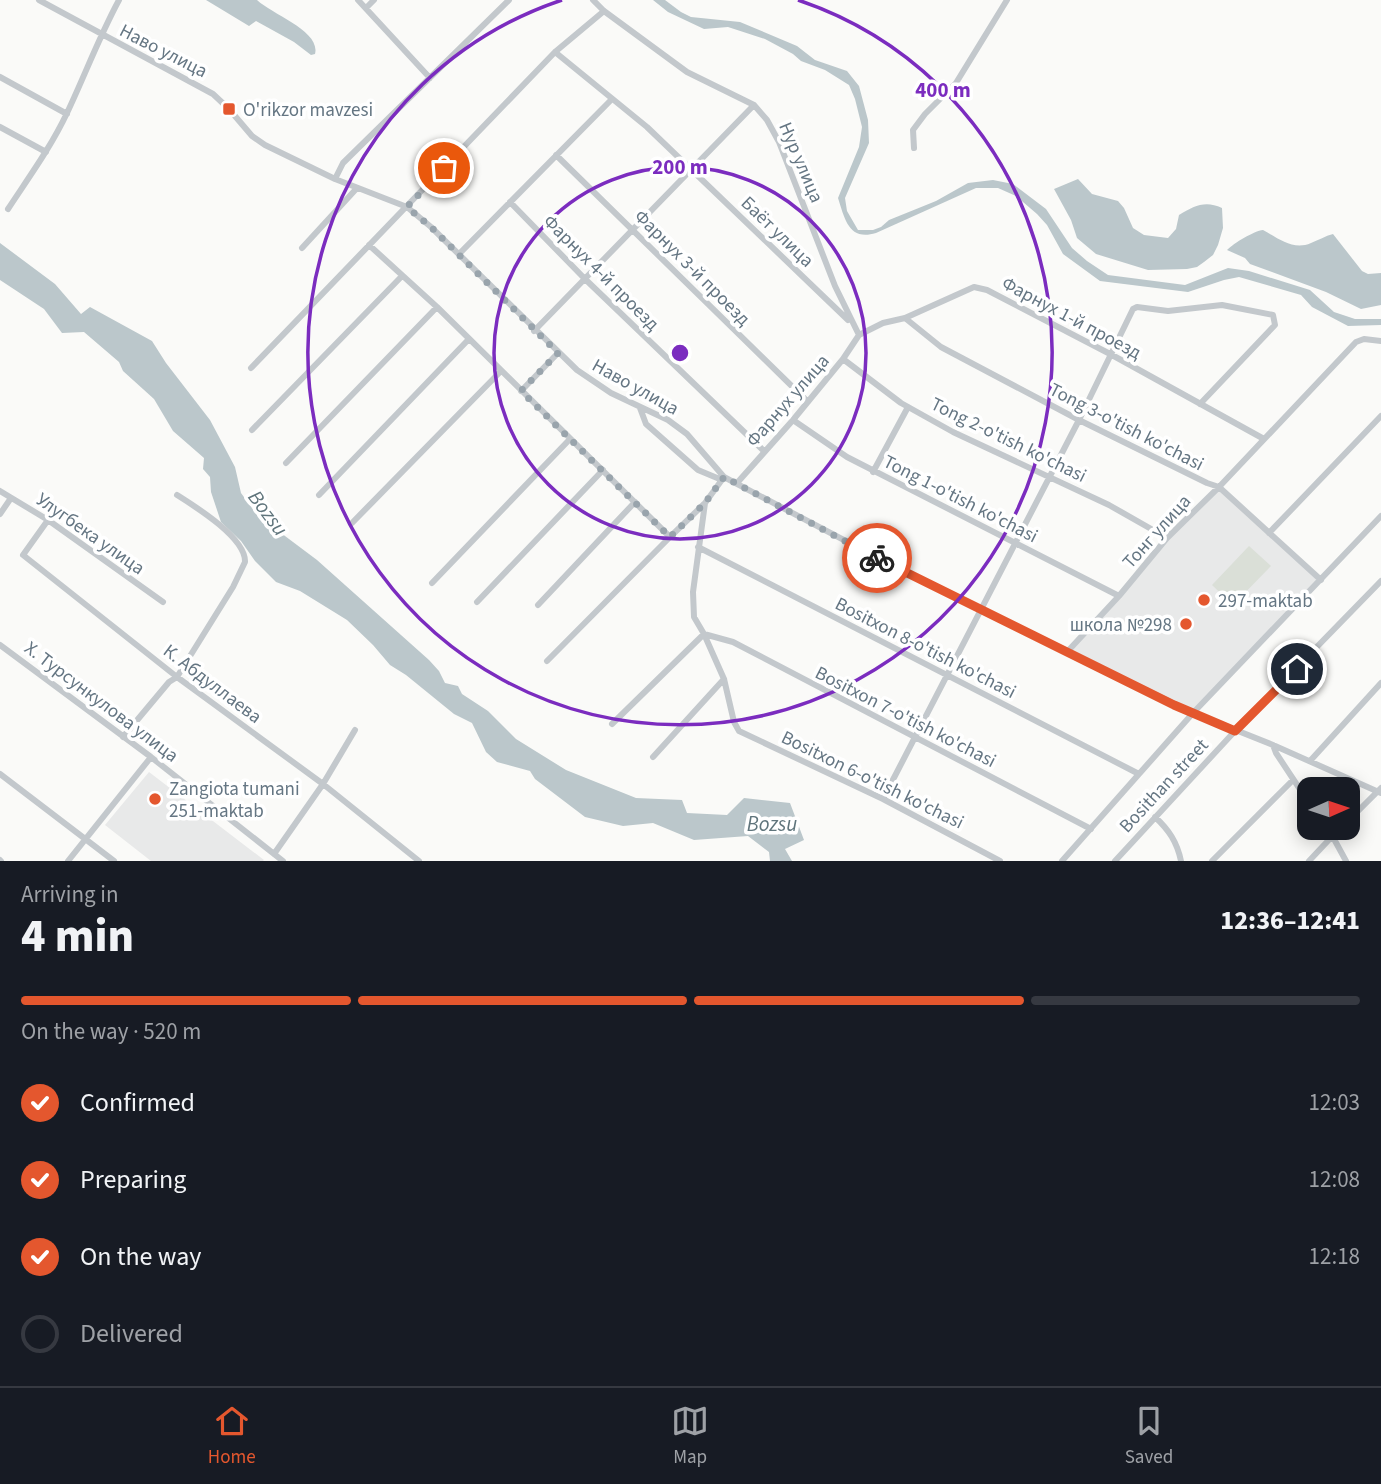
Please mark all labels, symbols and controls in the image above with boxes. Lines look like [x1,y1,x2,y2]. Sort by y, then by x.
street label: Наво улица [115,18,212,85]
text: 400 m [915,75,971,105]
place label: O'rikzor mavzesi [243,97,373,124]
marker: O'rikzor mavzesi [221,101,237,117]
street label: Нур улица [772,118,830,207]
pin [414,138,474,198]
icon: bag [425,149,463,187]
text: 200 m [652,152,708,182]
street label: Баёт улица [734,190,819,274]
street label: Фарнух 3-й проезд [628,204,756,332]
street label: Фарнух 4-й проезд [537,209,665,337]
street label: Фарнух 1-й проезд [997,270,1146,367]
centre of rings [668,341,692,365]
street label: Фарнух улица [740,349,836,453]
street label: Наво улица [587,352,684,422]
street label: Tong 3-o'tish ko'chasi [1044,377,1208,478]
street label: Tong 2-o'tish ko'chasi [926,391,1091,490]
street label: Tong 1-o'tish ko'chasi [878,449,1042,550]
water label: Bozsu [241,484,295,542]
street label: Улугбека улица [30,487,150,582]
street label: Тонг улица [1117,489,1198,575]
courier [842,523,912,593]
icon: bike [858,539,896,577]
place label: 297-maktab [1218,588,1313,615]
street label: Bositxon 8-o'tish ko'chasi [830,591,1021,706]
marker: 297-maktab [1196,592,1212,608]
place label: школа №298 [1070,612,1172,639]
marker: школа №298 [1178,616,1194,632]
street label: Х. Турсункулова улица [18,635,184,769]
street label: К. Абдуллаева [157,638,267,730]
pin [1267,639,1327,699]
icon: home [1278,650,1316,688]
street label: Bositxon 7-o'tish ko'chasi [810,660,1001,775]
street label: Bositxon 6-o'tish ko'chasi [777,724,968,836]
street label: Bosithan street [1113,732,1215,839]
place label: Zangiota tumani 251-maktab [169,776,300,825]
north arrow [1297,777,1360,840]
map controls [1297,777,1360,840]
marker: Zangiota tumani 251-maktab [147,791,163,807]
water label: Bozsu [747,809,797,839]
text: Arriving in [21,878,119,911]
text: 12:36–12:41 [1220,902,1360,939]
text: 4 min [21,904,134,969]
text: On the way · 520 m [21,1015,201,1048]
icon: check [21,1084,59,1122]
text: Confirmed [80,1084,195,1121]
text: 12:03 [1309,1086,1360,1119]
icon: check [21,1161,59,1199]
text: Preparing [80,1161,186,1198]
text: 12:08 [1309,1163,1360,1196]
icon: check [21,1238,59,1276]
text: On the way [80,1238,201,1275]
text: 12:18 [1309,1240,1360,1273]
text: Delivered [80,1315,183,1352]
tab: Home [208,1402,256,1471]
tab: Map [671,1402,709,1471]
tab: Saved [1125,1402,1173,1471]

